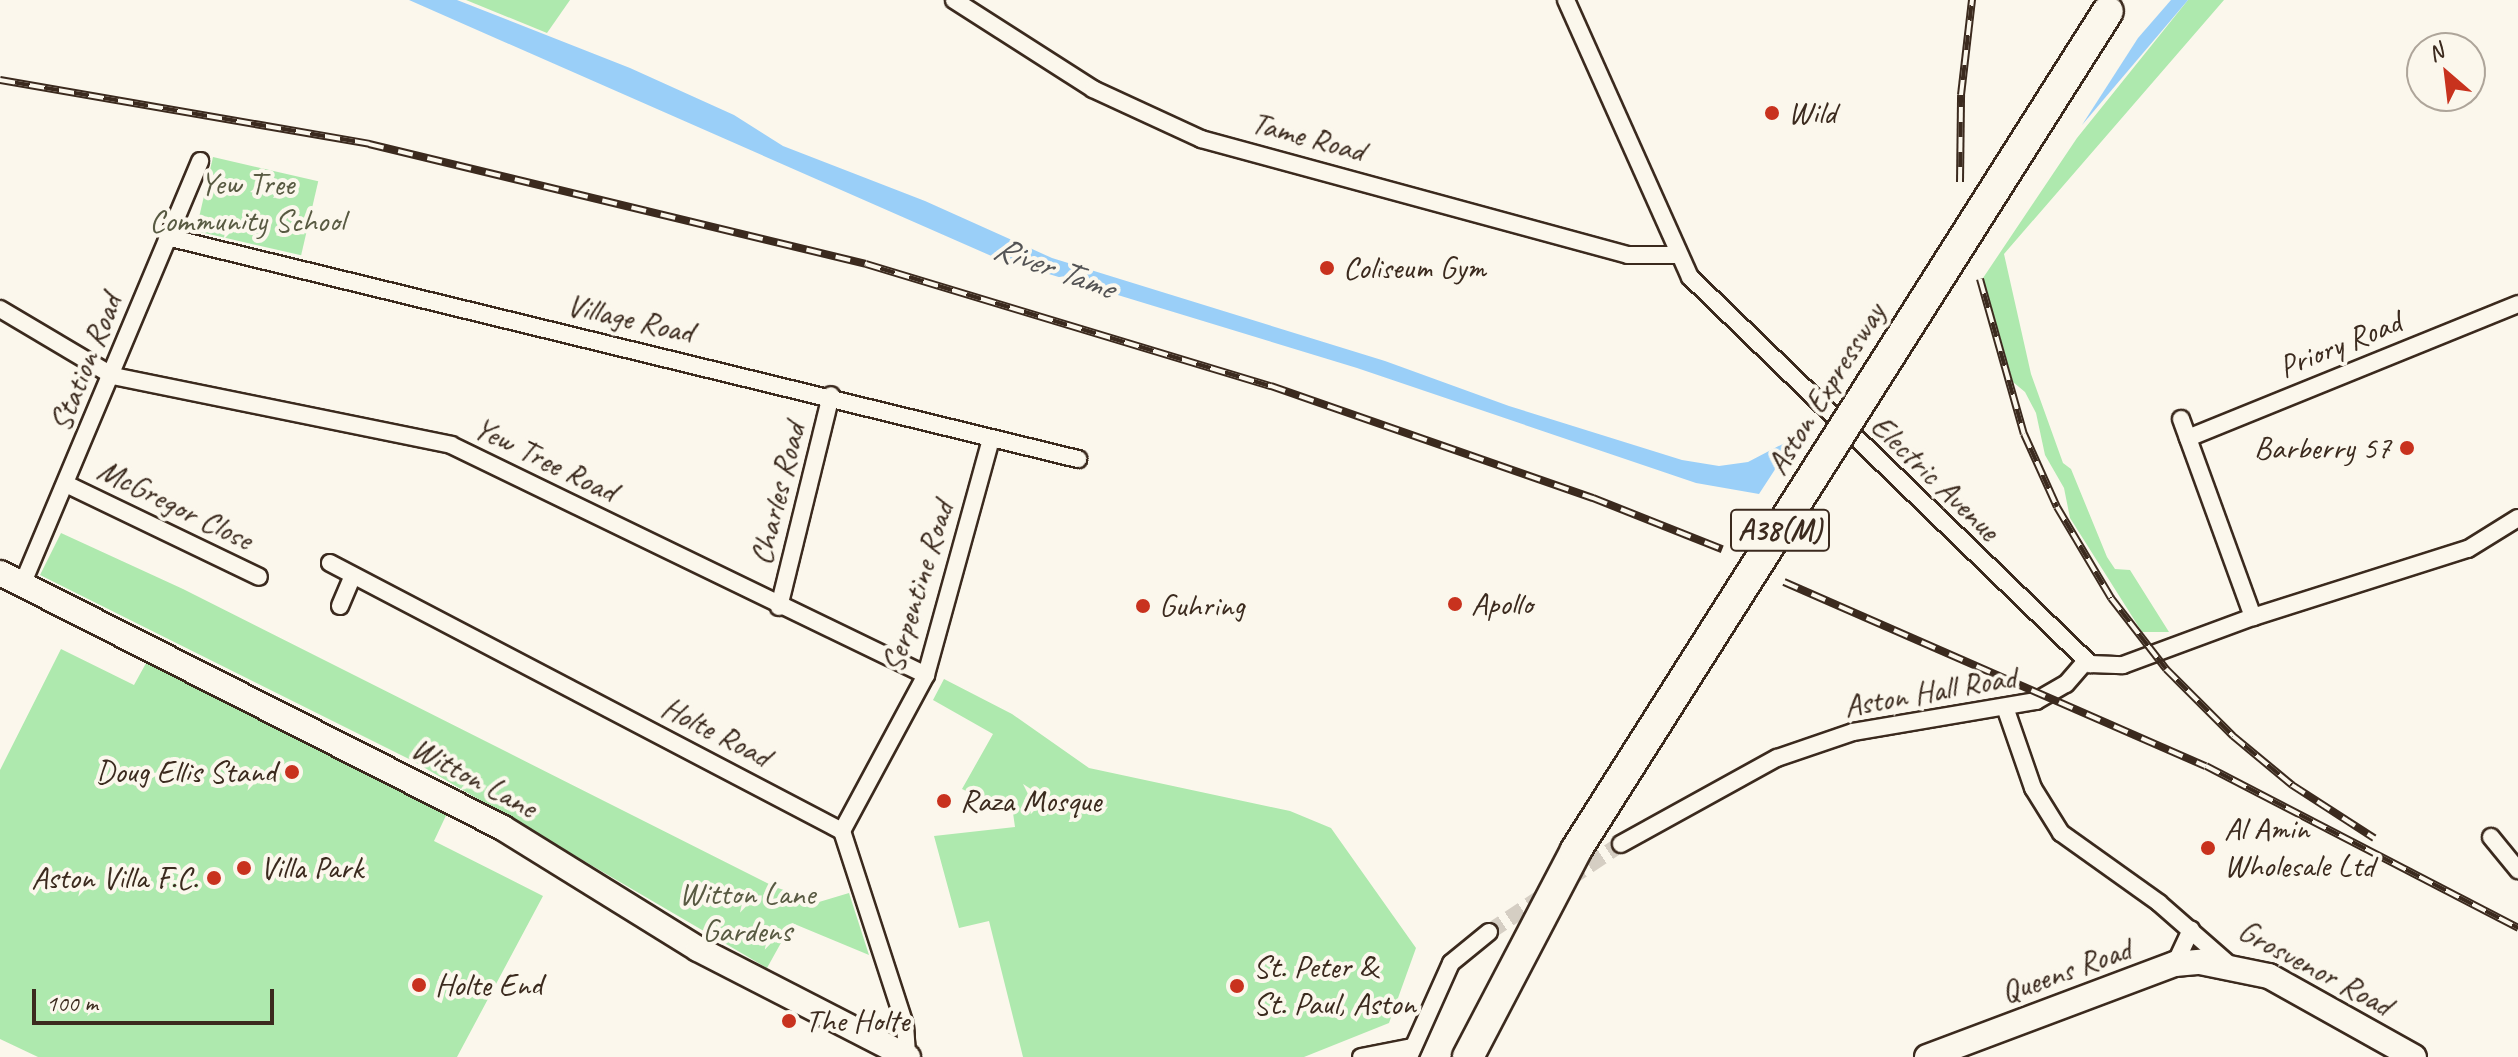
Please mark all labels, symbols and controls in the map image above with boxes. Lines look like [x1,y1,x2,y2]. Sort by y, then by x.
north arrow [2406,32,2486,112]
text: N [2423,37,2448,68]
place label: Wild [1788,94,1836,132]
street label: Tame Road [1247,104,1369,170]
marker: Wild [1763,104,1781,122]
park label: Yew Tree Community School [150,166,344,241]
water label: River Tame [988,226,1120,308]
place label: Coliseum Gym [1343,249,1486,287]
marker: Coliseum Gym [1318,259,1336,277]
street label: Village Road [563,286,697,352]
street label: Station Road [41,289,131,437]
street label: Aston Expressway [1758,296,1894,482]
street label: Priory Road [2274,303,2406,387]
street label: Electric Avenue [1862,407,2008,549]
street label: Yew Tree Road [467,409,623,511]
street label: Charles Road [742,420,814,568]
place label: Barberry 57 [2254,429,2391,467]
marker: Barberry 57 [2398,439,2416,457]
street label: McGregor Close [91,451,259,559]
street label: Serpentine Road [874,497,962,677]
road number: A38(M) [1730,504,1830,556]
place label: Apollo [1471,585,1533,623]
place label: Guhring [1159,587,1245,625]
marker: Apollo [1446,595,1464,613]
marker: Guhring [1134,597,1152,615]
street label: Aston Hall Road [1841,658,2019,726]
street label: Holte Road [655,688,777,776]
street label: Witton Lane [404,729,544,827]
place label: Doug Ellis Stand [95,753,276,791]
marker: Doug Ellis Stand [283,763,301,781]
place label: Raza Mosque [960,782,1101,820]
marker: Raza Mosque [935,792,953,810]
place label: Al Amin Wholesale Ltd [2224,811,2374,886]
marker: Al Amin Wholesale Ltd [2199,839,2217,857]
place label: Villa Park [260,849,364,887]
place label: Aston Villa F.C. [32,859,198,897]
marker: Villa Park [235,859,253,877]
marker: Aston Villa F.C. [205,869,223,887]
park label: Witton Lane Gardens [678,876,816,951]
street label: Grosvenor Road [2231,911,2399,1025]
street label: Queens Road [1996,930,2136,1012]
place label: St. Peter & St. Paul, Aston [1253,949,1416,1024]
place label: Holte End [435,966,542,1004]
scale bar [36,973,278,1023]
marker: Holte End [410,976,428,994]
marker: St. Peter & St. Paul, Aston [1228,977,1246,995]
text: 100 m [46,988,98,1018]
place label: The Holte [805,1002,909,1040]
marker: The Holte [780,1012,798,1030]

